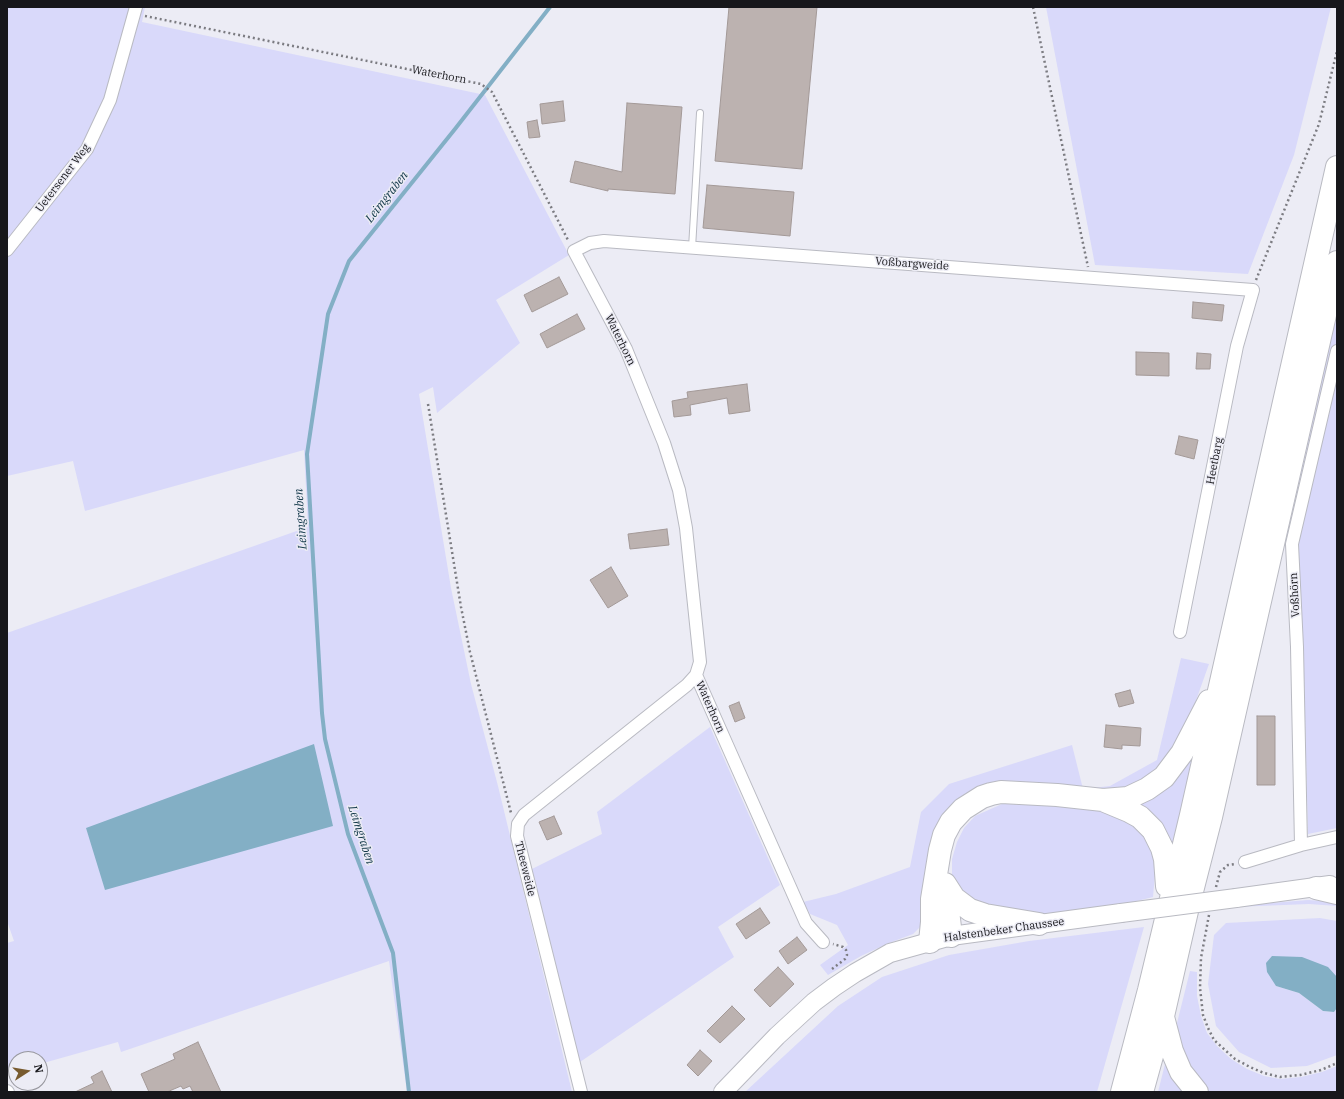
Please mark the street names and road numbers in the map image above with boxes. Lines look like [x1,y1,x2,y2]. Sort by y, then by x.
street label: Waterhorn [410,63,468,87]
street label: Uetersener Weg [33,141,93,215]
street label: Voßbargweide [875,255,949,273]
street label: Waterhorn [602,312,638,368]
street label: Heetbarg [1204,436,1226,486]
street label: Voßhörn [1287,572,1303,618]
street label: Waterhorn [693,679,727,735]
street label: Theeweide [512,840,538,898]
street label: Halstenbeker Chaussee [943,915,1065,945]

